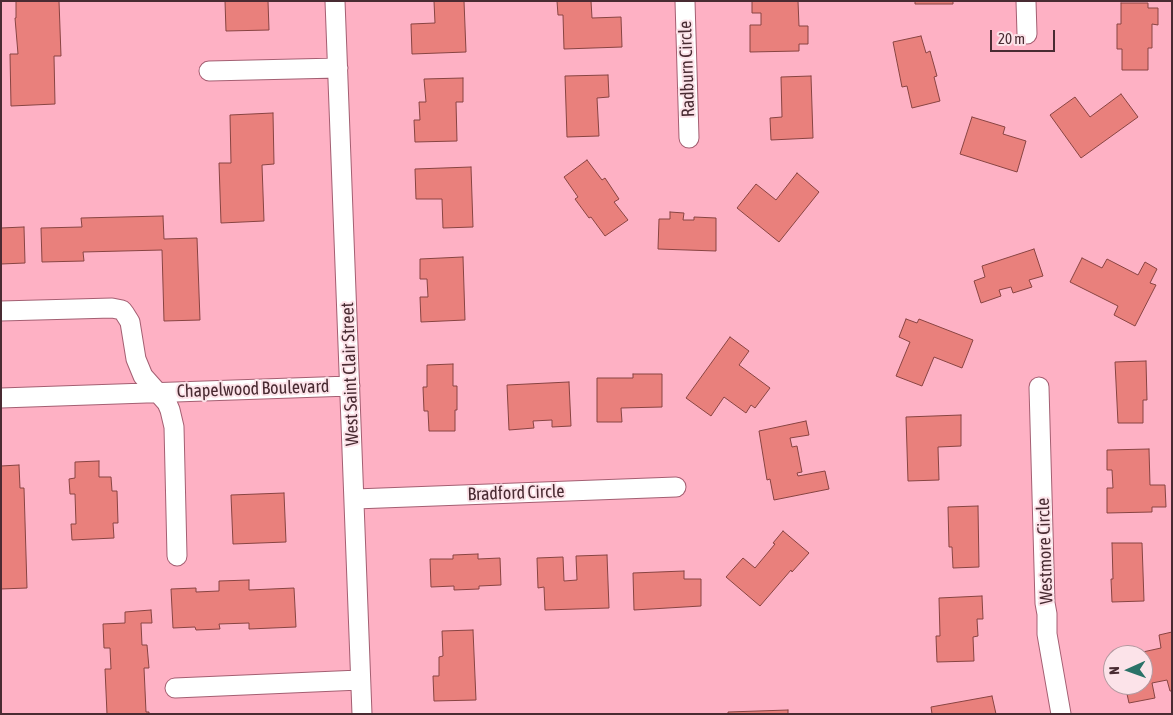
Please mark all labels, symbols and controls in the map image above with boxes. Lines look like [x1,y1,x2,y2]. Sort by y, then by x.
street label: Radburn Circle [675,20,699,118]
scale bar [993,20,1058,52]
text: 20 m [998,30,1025,47]
street label: West Saint Clair Street [337,302,363,446]
street label: Chapelwood Boulevard [176,376,330,402]
street label: Bradford Circle [467,481,565,505]
street label: Westmore Circle [1032,497,1058,605]
north arrow [1103,645,1153,695]
text: N [1106,666,1122,675]

